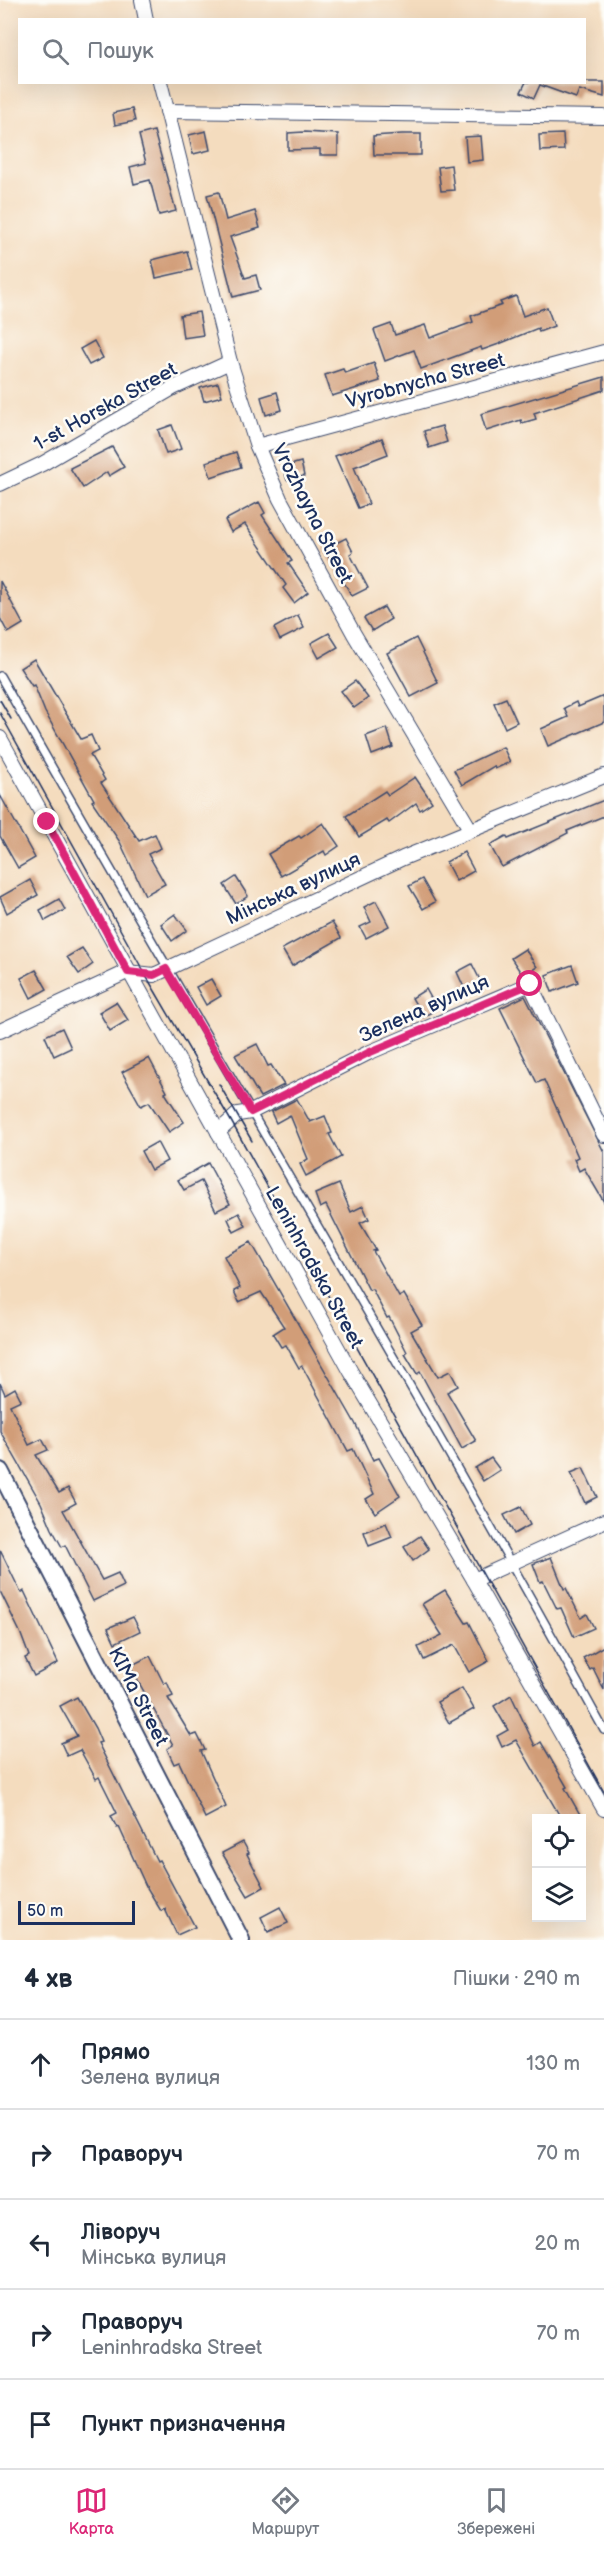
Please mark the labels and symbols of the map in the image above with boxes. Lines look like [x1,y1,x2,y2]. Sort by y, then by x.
street label: Vyrobnycha Street [343,348,507,414]
street label: 1-st Horska Street [30,358,181,456]
street label: Vrozhayna Street [266,439,358,587]
route end [33,808,59,834]
street label: Мінська вулиця [223,847,364,930]
street label: Зелена вулиця [356,970,493,1048]
route start [516,970,542,996]
street label: Leninhradska Street [260,1182,369,1353]
street label: KIMa Street [103,1643,173,1750]
scale bar [18,1898,135,1926]

